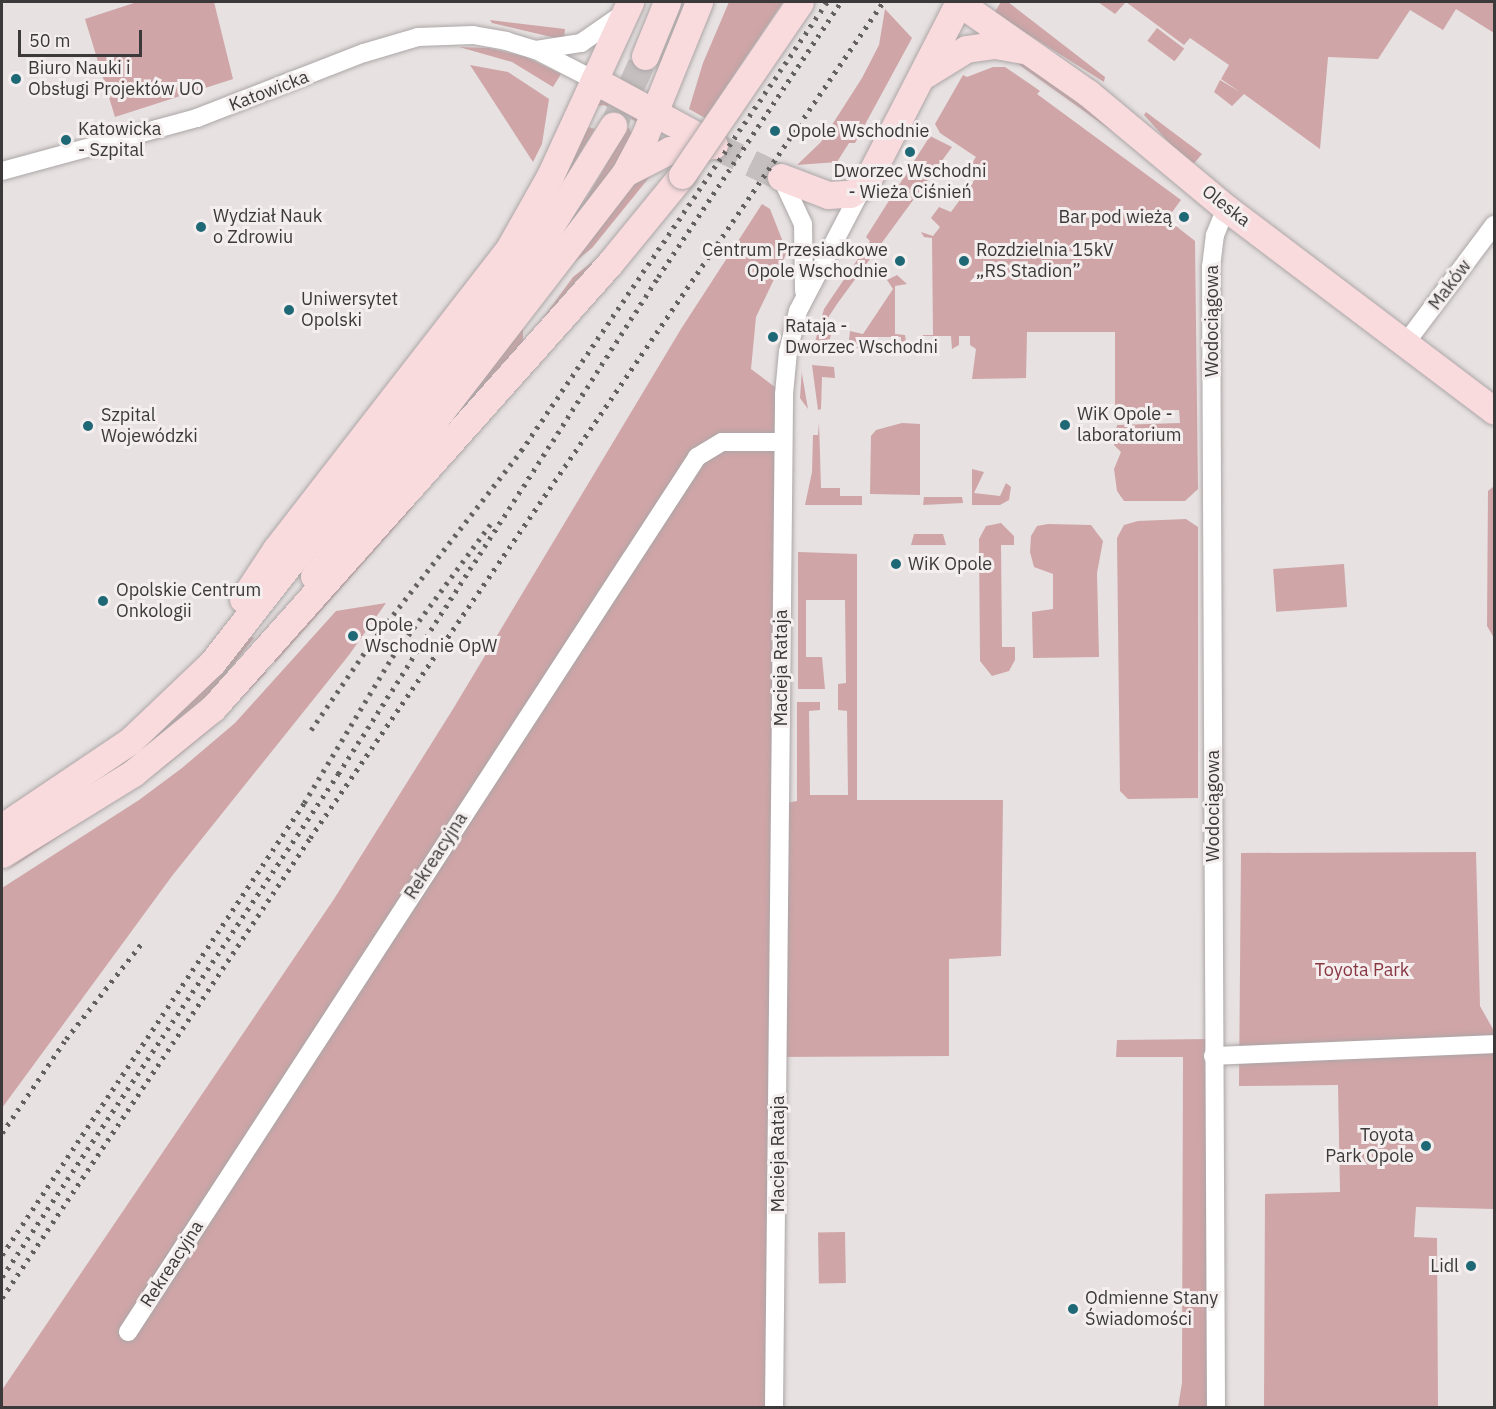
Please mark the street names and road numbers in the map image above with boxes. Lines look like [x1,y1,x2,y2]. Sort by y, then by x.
street label: Katowicka [226,66,312,116]
street label: Oleska [1198,180,1254,232]
street label: Maków [1424,256,1476,314]
street label: Wodociągowa [1201,265,1223,377]
street label: Macieja Rataja [770,609,792,727]
street label: Wodociągowa [1202,750,1224,862]
street label: Rekreacyjna [400,809,472,903]
street label: Macieja Rataja [767,1095,789,1213]
street label: Rekreacyjna [136,1217,208,1311]

